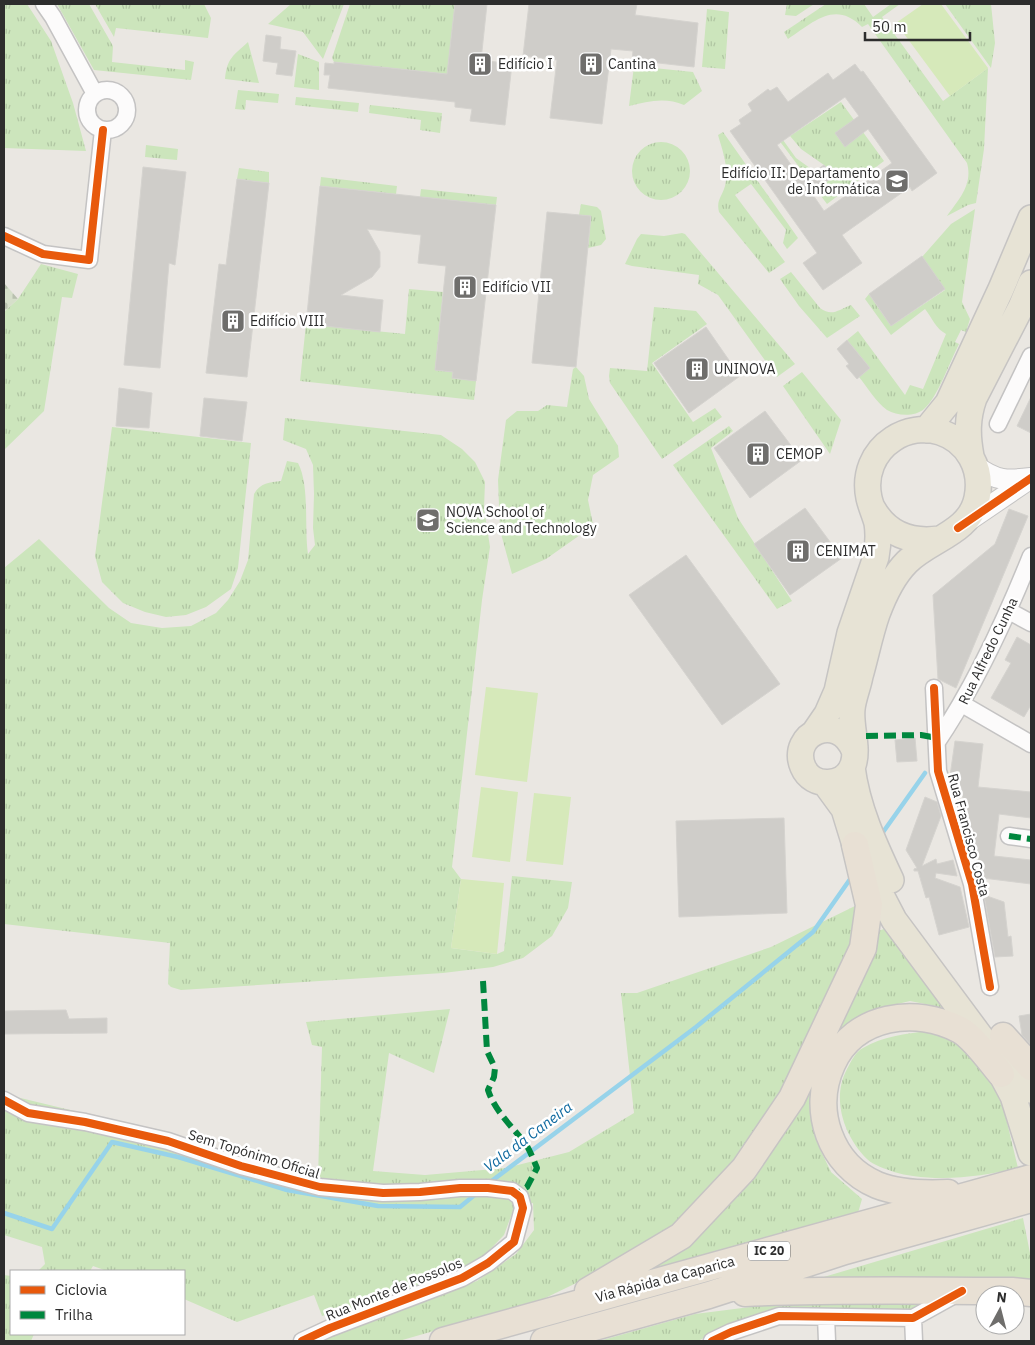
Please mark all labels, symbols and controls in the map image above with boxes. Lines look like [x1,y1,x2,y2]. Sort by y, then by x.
scale bar [865,10,970,42]
text: 50 m [872,17,907,36]
building icon: Edifício I [467,51,493,77]
building icon: Cantina [578,51,604,77]
place label: Edifício I [498,55,553,73]
place label: Cantina [608,55,656,73]
place label: Edifício II: Departamento de Informática [721,164,881,198]
school or university icon: Edifício II: Departamento de Informática [884,168,910,194]
building icon: Edifício VII [452,274,478,300]
place label: Edifício VII [482,278,551,296]
building icon: Edifício VIII [220,308,246,334]
place label: Edifício VIII [250,312,325,330]
building icon: UNINOVA [684,356,710,382]
place label: UNINOVA [714,360,776,378]
building icon: CEMOP [745,441,771,467]
place label: CEMOP [776,445,823,463]
place label: NOVA School of Science and Technology [446,503,597,537]
school or university icon: NOVA School of Science and Technology [415,507,441,533]
building icon: CENIMAT [785,538,811,564]
place label: CENIMAT [816,542,876,560]
street label: Rua Alfredo Cunha [954,594,1022,708]
street label: Rua Francisco Costa [944,771,994,899]
water label: Vala da Caneira [480,1097,576,1176]
street label: Sem Topónimo Oficial [186,1125,322,1183]
road number: IC 20 [748,1242,790,1260]
street label: Via Rápida da Caparica [593,1252,737,1306]
street label: Rua Monte de Possolos [323,1253,465,1325]
legend [10,1270,185,1335]
text: Ciclovia [55,1280,107,1299]
north arrow [975,1285,1025,1335]
text: N [995,1288,1008,1307]
text: Trilha [55,1305,93,1324]

